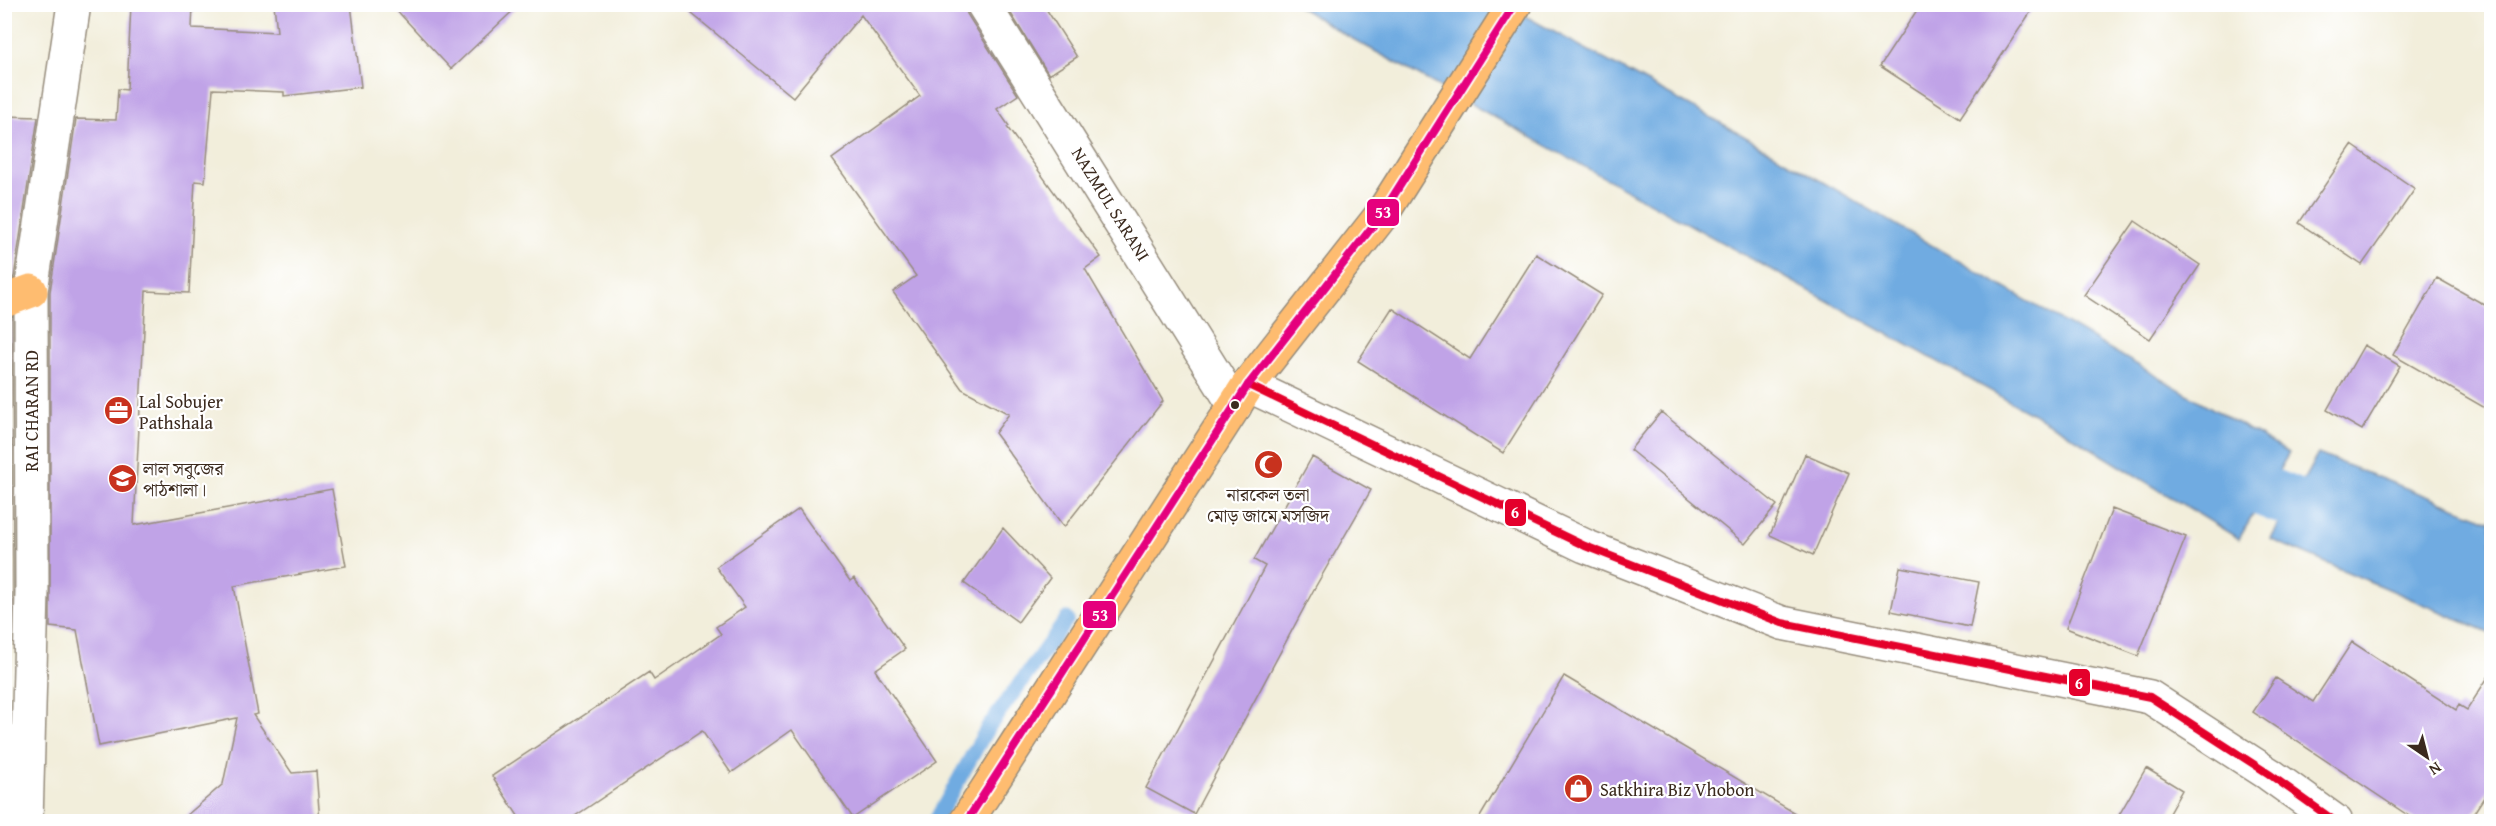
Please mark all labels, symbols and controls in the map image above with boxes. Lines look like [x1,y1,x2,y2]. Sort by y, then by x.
street label: NAZMUL SARANI [1065,142,1157,266]
line badge: 53 [1366,198,1400,227]
text: 53 [1375,200,1391,224]
street label: RAI CHARAN RD [18,350,45,472]
place label: Lal Sobujer Pathshala [139,388,224,436]
office icon: Lal Sobujer Pathshala [102,395,134,427]
unlabelled marker [1229,399,1241,411]
mosque icon: নারকেল তলা মোড় জামে মসজিদ [1252,449,1284,481]
place label: লাল সবুজের পাঠশালা। [142,455,224,503]
school or university icon: লাল সবুজের পাঠশালা। [106,462,138,494]
place label: নারকেল তলা মোড় জামে মসজিদ [1207,481,1330,529]
line badge: 6 [1504,498,1527,527]
text: 6 [1511,500,1519,524]
line badge: 53 [1082,600,1117,629]
text: 53 [1092,603,1108,627]
line badge: 6 [2068,668,2091,697]
text: 6 [2075,671,2083,695]
north arrow [2397,727,2457,787]
text: N [2424,756,2447,782]
shop icon: Satkhira Biz Vhobon [1563,773,1595,805]
place label: Satkhira Biz Vhobon [1600,776,1754,803]

